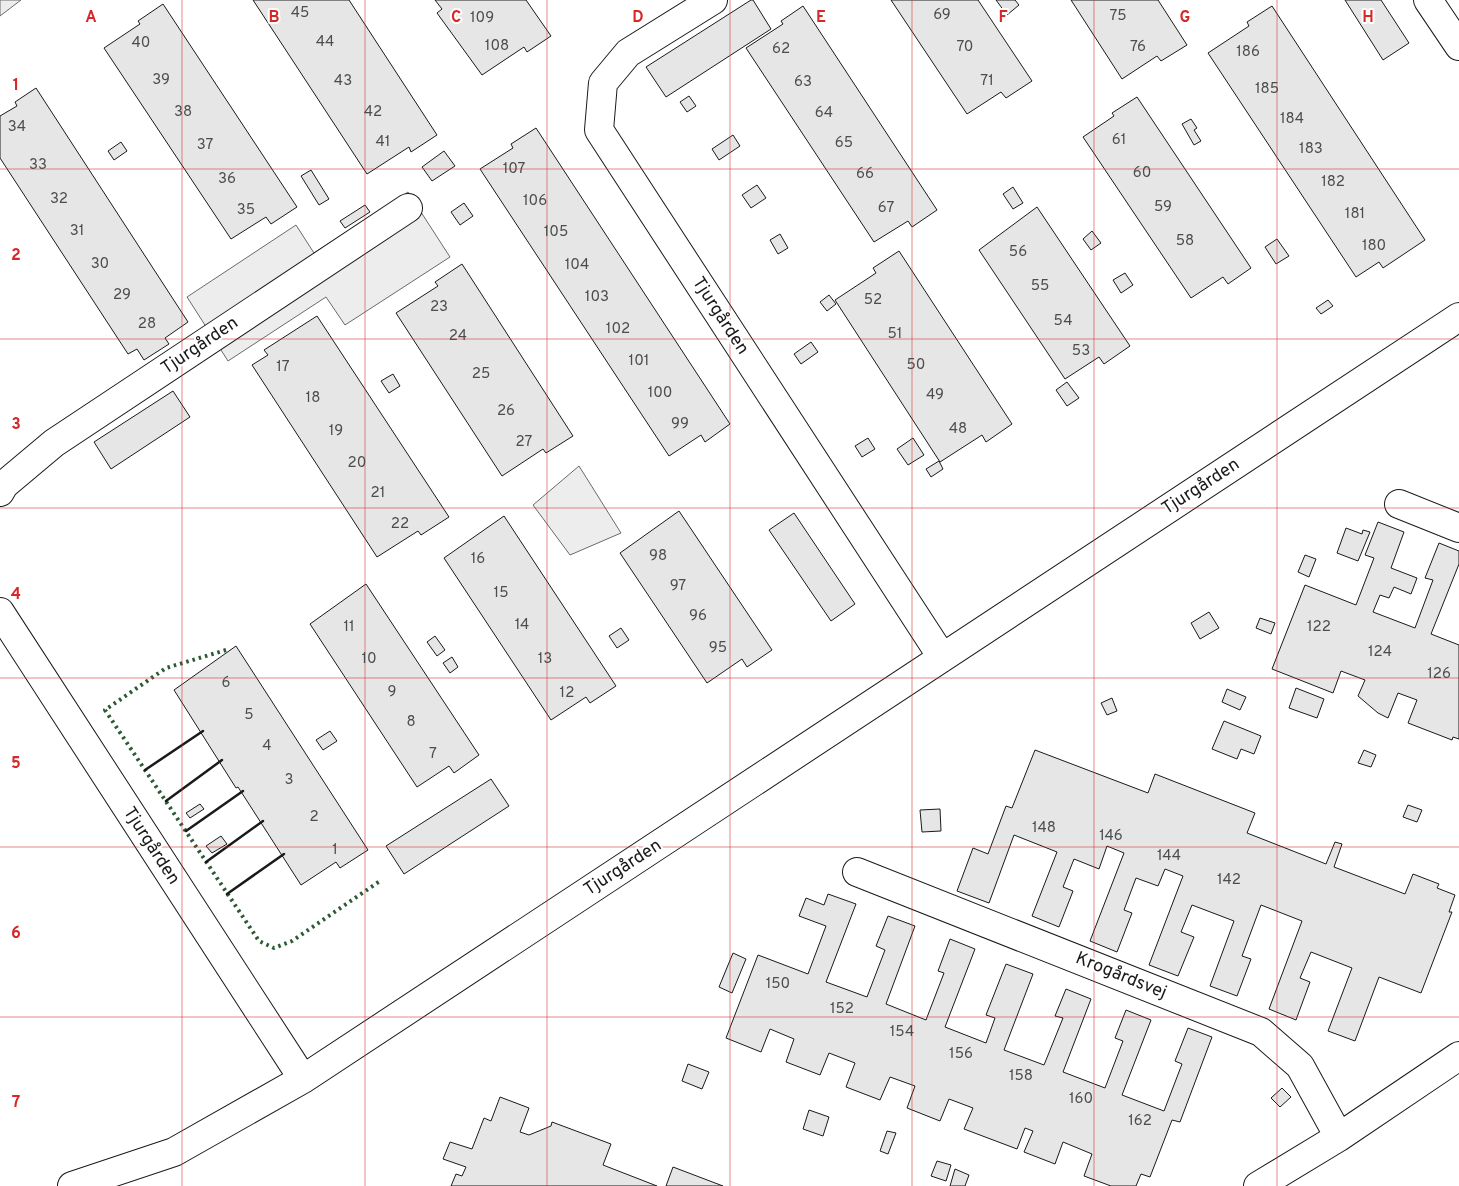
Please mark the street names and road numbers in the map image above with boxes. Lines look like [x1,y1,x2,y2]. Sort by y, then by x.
street label: Tjurgården [686,273,754,359]
street label: Tjurgården [157,312,243,380]
street label: Tjurgården [1158,453,1244,521]
street label: Tjurgården [117,803,185,889]
street label: Tjurgården [580,834,666,902]
street label: Krogårdsvej [1072,947,1170,1005]

